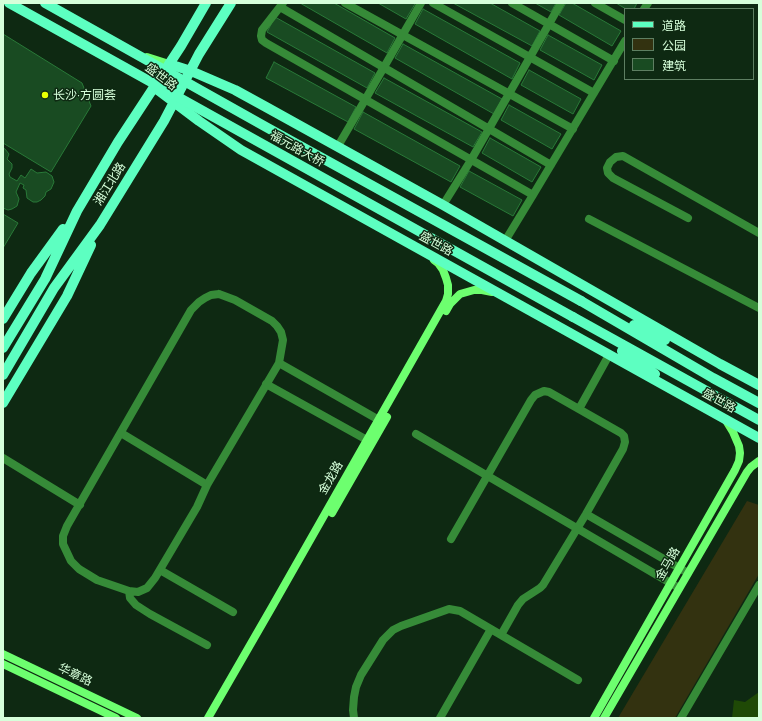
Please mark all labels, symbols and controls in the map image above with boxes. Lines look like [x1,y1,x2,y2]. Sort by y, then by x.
legend [624,8,754,80]
text: 道路 [662,18,686,33]
text: 公园 [662,38,686,53]
text: 建筑 [662,58,686,73]
street label: 盛世路 [142,60,180,94]
place label: 长沙·方圆荟 [53,88,116,102]
marker: 长沙·方圆荟 [40,90,50,100]
street label: 福元路大桥 [267,128,327,170]
street label: 湘江北路 [91,160,129,208]
street label: 盛世路 [417,229,455,259]
street label: 盛世路 [700,386,738,416]
street label: 金龙路 [316,459,346,497]
street label: 金马路 [653,545,683,583]
street label: 华章路 [56,661,94,689]

